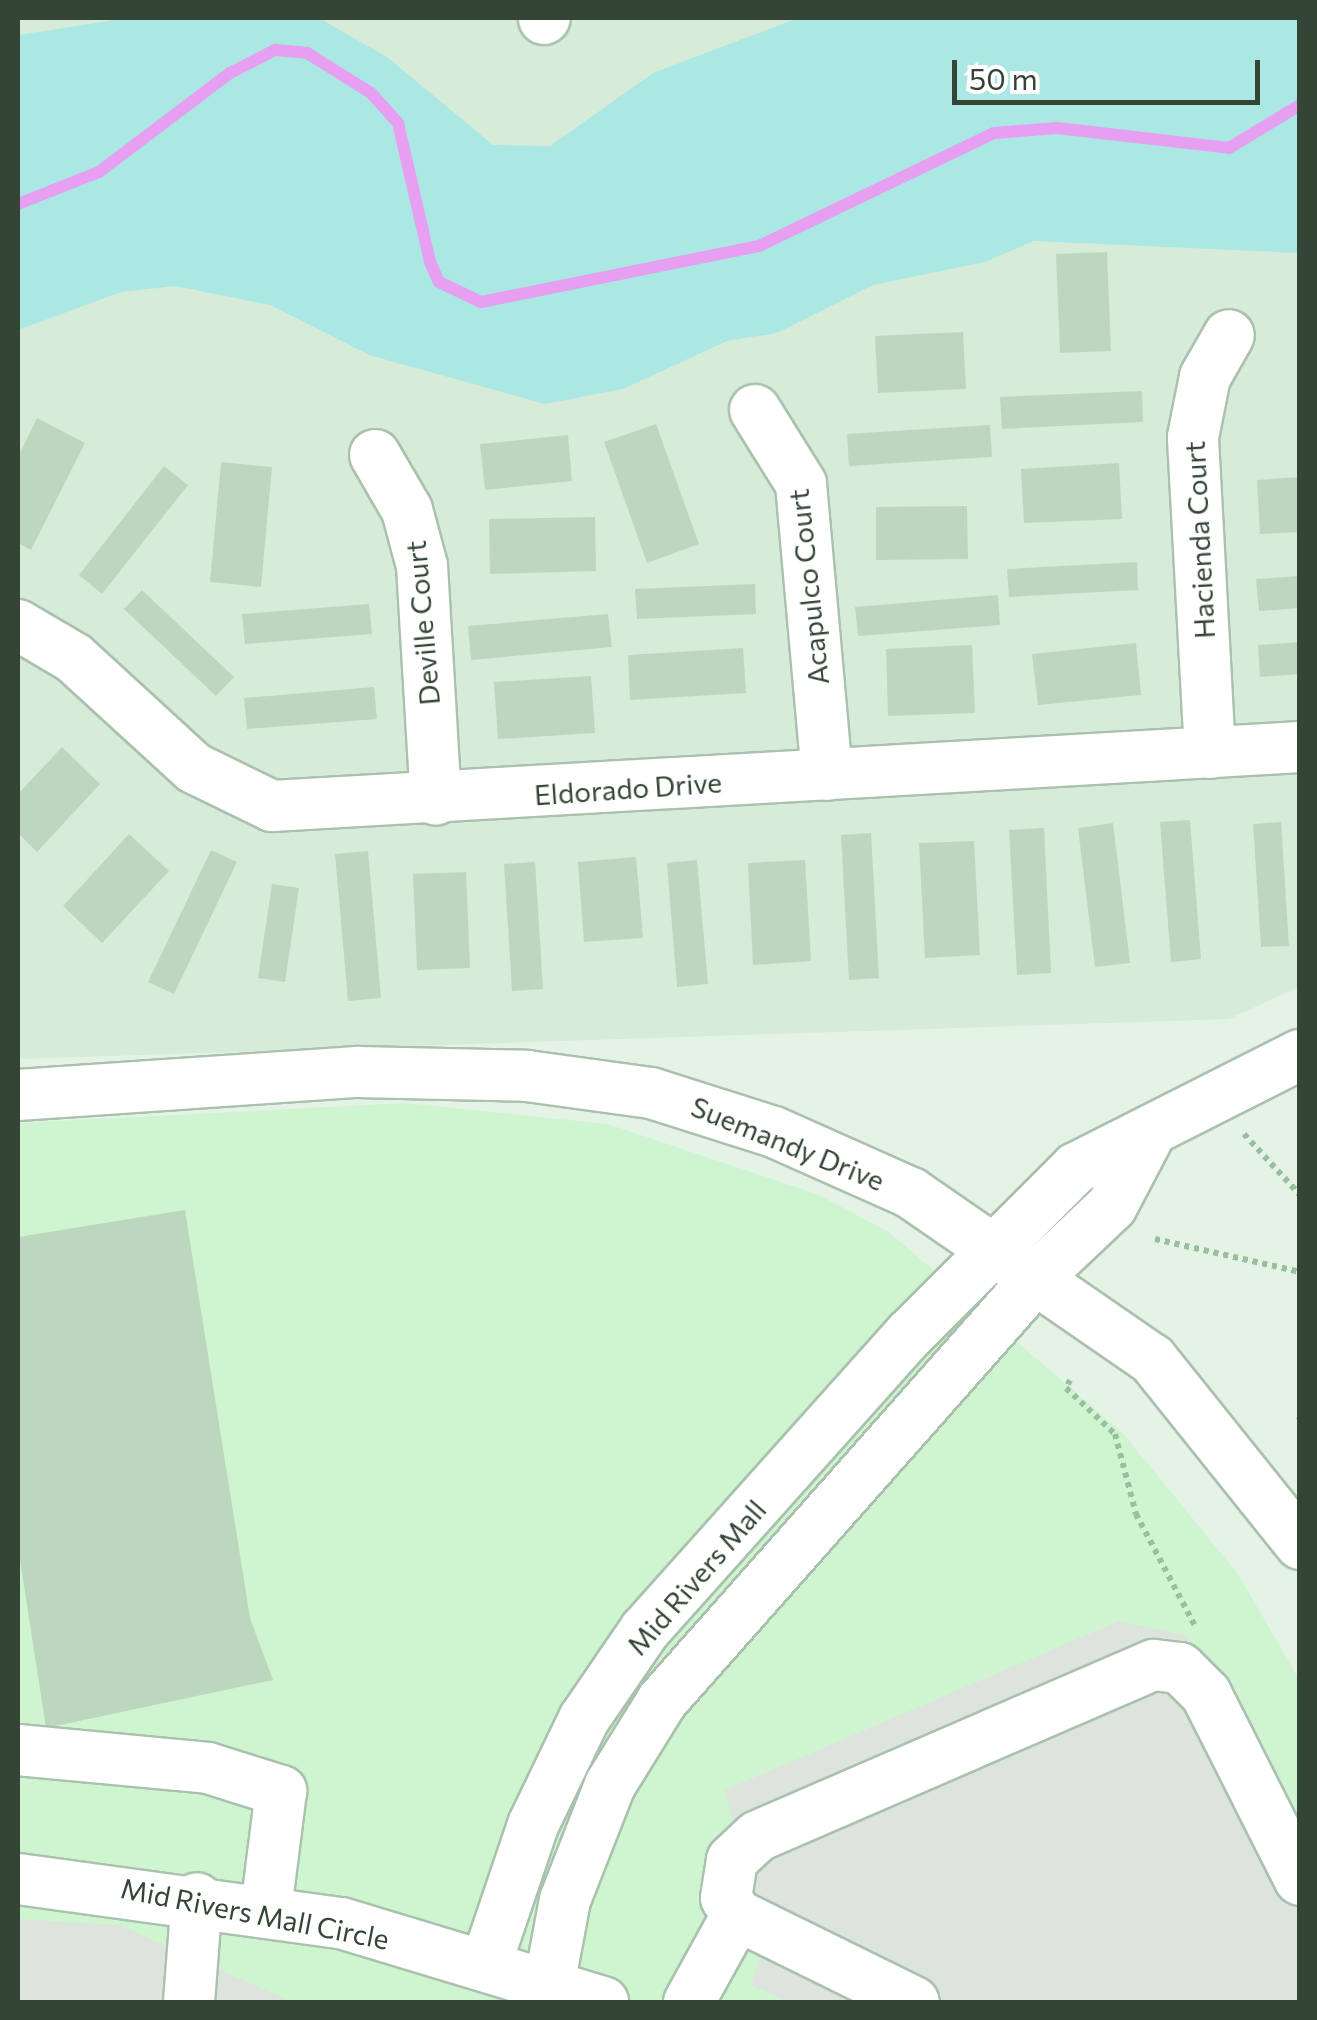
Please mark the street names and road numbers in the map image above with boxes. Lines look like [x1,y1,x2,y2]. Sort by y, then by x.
street label: Hacienda Court [1177,440,1221,640]
street label: Acapulco Court [781,487,835,687]
street label: Deville Court [398,539,446,707]
street label: Eldorado Drive [533,765,723,811]
street label: Suemandy Drive [686,1089,890,1197]
street label: Mid Rivers Mall [620,1493,772,1661]
street label: Mid Rivers Mall Circle [118,1871,392,1955]

